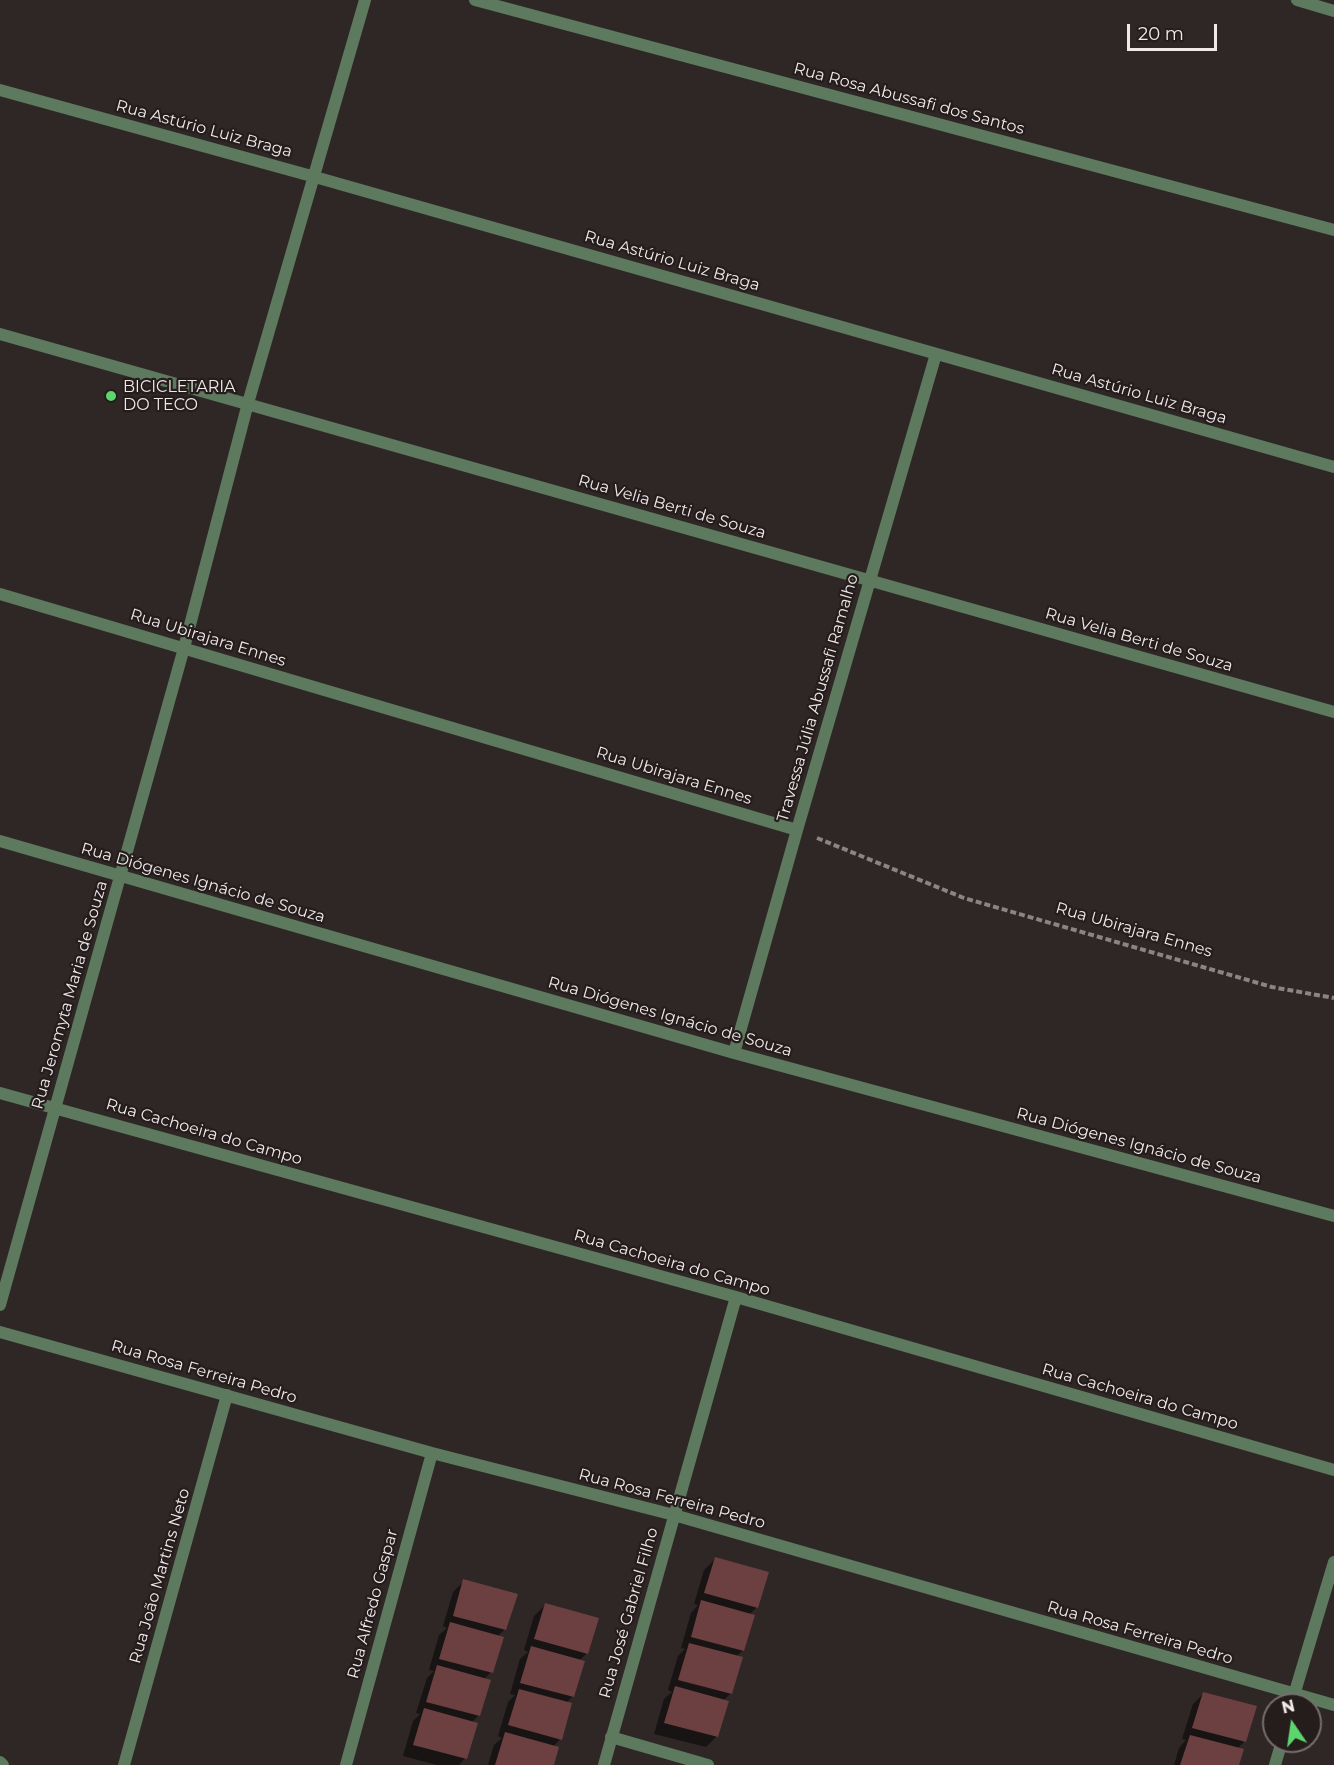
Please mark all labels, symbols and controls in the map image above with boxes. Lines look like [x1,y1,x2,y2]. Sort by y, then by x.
scale bar [1130,12,1220,50]
text: 20 m [1138,23,1184,45]
street label: Rua Rosa Abussafi dos Santos [792,59,1026,139]
street label: Rua Astúrio Luiz Braga [114,96,294,162]
street label: Rua Astúrio Luiz Braga [582,227,762,295]
street label: Rua Astúrio Luiz Braga [1049,360,1229,428]
place label: BICICLETARIA DO TECO [123,377,236,415]
marker: BICICLETARIA DO TECO [104,389,118,403]
street label: Rua Velia Berti de Souza [576,471,768,543]
street label: Travessa Júlia Abussafi Ramalho [773,572,863,824]
street label: Rua Velia Berti de Souza [1043,604,1235,676]
street label: Rua Ubirajara Ennes [128,605,288,671]
street label: Rua Ubirajara Ennes [594,743,754,809]
street label: Rua Diógenes Ignácio de Souza [79,839,327,927]
street label: Rua Jeromyta Maria de Souza [28,878,112,1112]
street label: Rua Ubirajara Ennes [1053,898,1215,962]
street label: Rua Diógenes Ignácio de Souza [546,973,794,1061]
street label: Rua Cachoeira do Campo [104,1095,304,1169]
street label: Rua Diógenes Ignácio de Souza [1014,1104,1264,1188]
street label: Rua Cachoeira do Campo [572,1226,772,1300]
street label: Rua Rosa Ferreira Pedro [109,1336,299,1408]
street label: Rua Cachoeira do Campo [1040,1360,1240,1434]
street label: Rua Rosa Ferreira Pedro [577,1465,767,1533]
street label: Rua João Martins Neto [126,1486,194,1666]
street label: Rua José Gabriel Filho [595,1525,663,1701]
street label: Rua Alfredo Gaspar [344,1527,402,1681]
street label: Rua Rosa Ferreira Pedro [1045,1597,1235,1669]
north arrow [1262,1693,1322,1753]
text: N [1280,1696,1297,1718]

